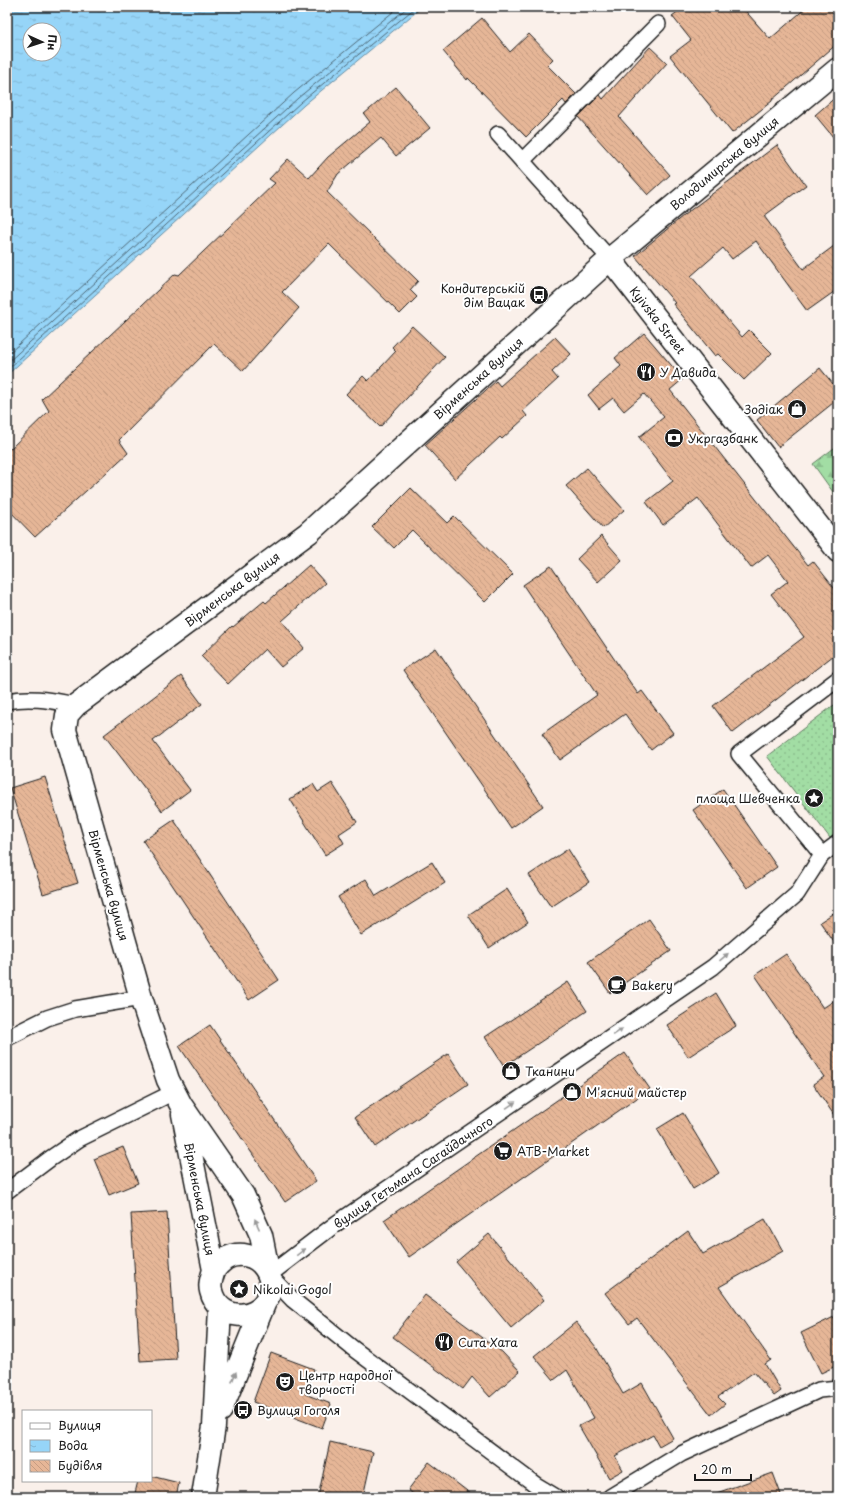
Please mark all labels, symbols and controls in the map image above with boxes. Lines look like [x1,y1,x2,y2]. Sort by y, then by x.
north arrow [22,22,62,62]
text: Пн [44,34,61,51]
street label: Володимирська вулиця [666,112,782,214]
place label: Кондитерській дім Вацак [441,279,526,311]
street label: Kyivska Street [626,282,690,358]
bus stop icon: Кондитерській дім Вацак [528,284,550,306]
street label: Вірменська вулиця [429,333,527,423]
restaurant icon: У Давида [635,361,657,383]
place label: У Давида [660,363,717,381]
shop icon: Зодіак [786,398,808,420]
place label: Зодіак [743,400,784,418]
bank icon: Укргазбанк [663,427,685,449]
place label: Укргазбанк [688,429,759,447]
street label: Вірменська вулиця [181,547,283,631]
place icon: площа Шевченка [803,787,825,809]
place label: площа Шевченка [696,789,801,807]
street label: Вірменська вулиця [84,827,134,943]
one-way arrow [719,953,729,962]
cafe icon: Bakery [606,974,628,996]
place label: Bakery [631,976,673,994]
one-way arrow [613,1028,623,1036]
shop icon: Тканини [500,1060,522,1082]
place label: Тканини [525,1062,575,1080]
shop icon: М'ясний майстер [561,1081,583,1103]
place label: М'ясний майстер [586,1083,687,1101]
one-way arrow [505,1101,516,1109]
street label: вулиця Гетьмана Сагайдачного [330,1112,497,1232]
supermarket icon: ATB-Market [492,1140,514,1162]
street label: Вірменська вулиця [180,1141,220,1257]
place label: ATB-Market [517,1142,590,1160]
one-way arrow [253,1218,260,1230]
one-way arrow [295,1247,306,1256]
place icon: Nikolai Gogol [228,1278,250,1300]
place label: Nikolai Gogol [253,1280,332,1298]
restaurant icon: Сита Хата [433,1331,455,1353]
place label: Сита Хата [458,1333,518,1351]
place label: Центр народної творчості [299,1366,393,1398]
one-way arrow [232,1370,238,1382]
theatre icon: Центр народної творчості [274,1371,296,1393]
bus stop icon: Вулиця Гоголя [232,1399,254,1421]
place label: Вулиця Гоголя [257,1401,340,1419]
legend [22,1410,152,1482]
text: Вулиця [58,1416,101,1434]
text: Вода [58,1436,88,1454]
text: Будівля [58,1456,103,1474]
scale bar [695,1456,751,1482]
text: 20 m [701,1460,732,1478]

